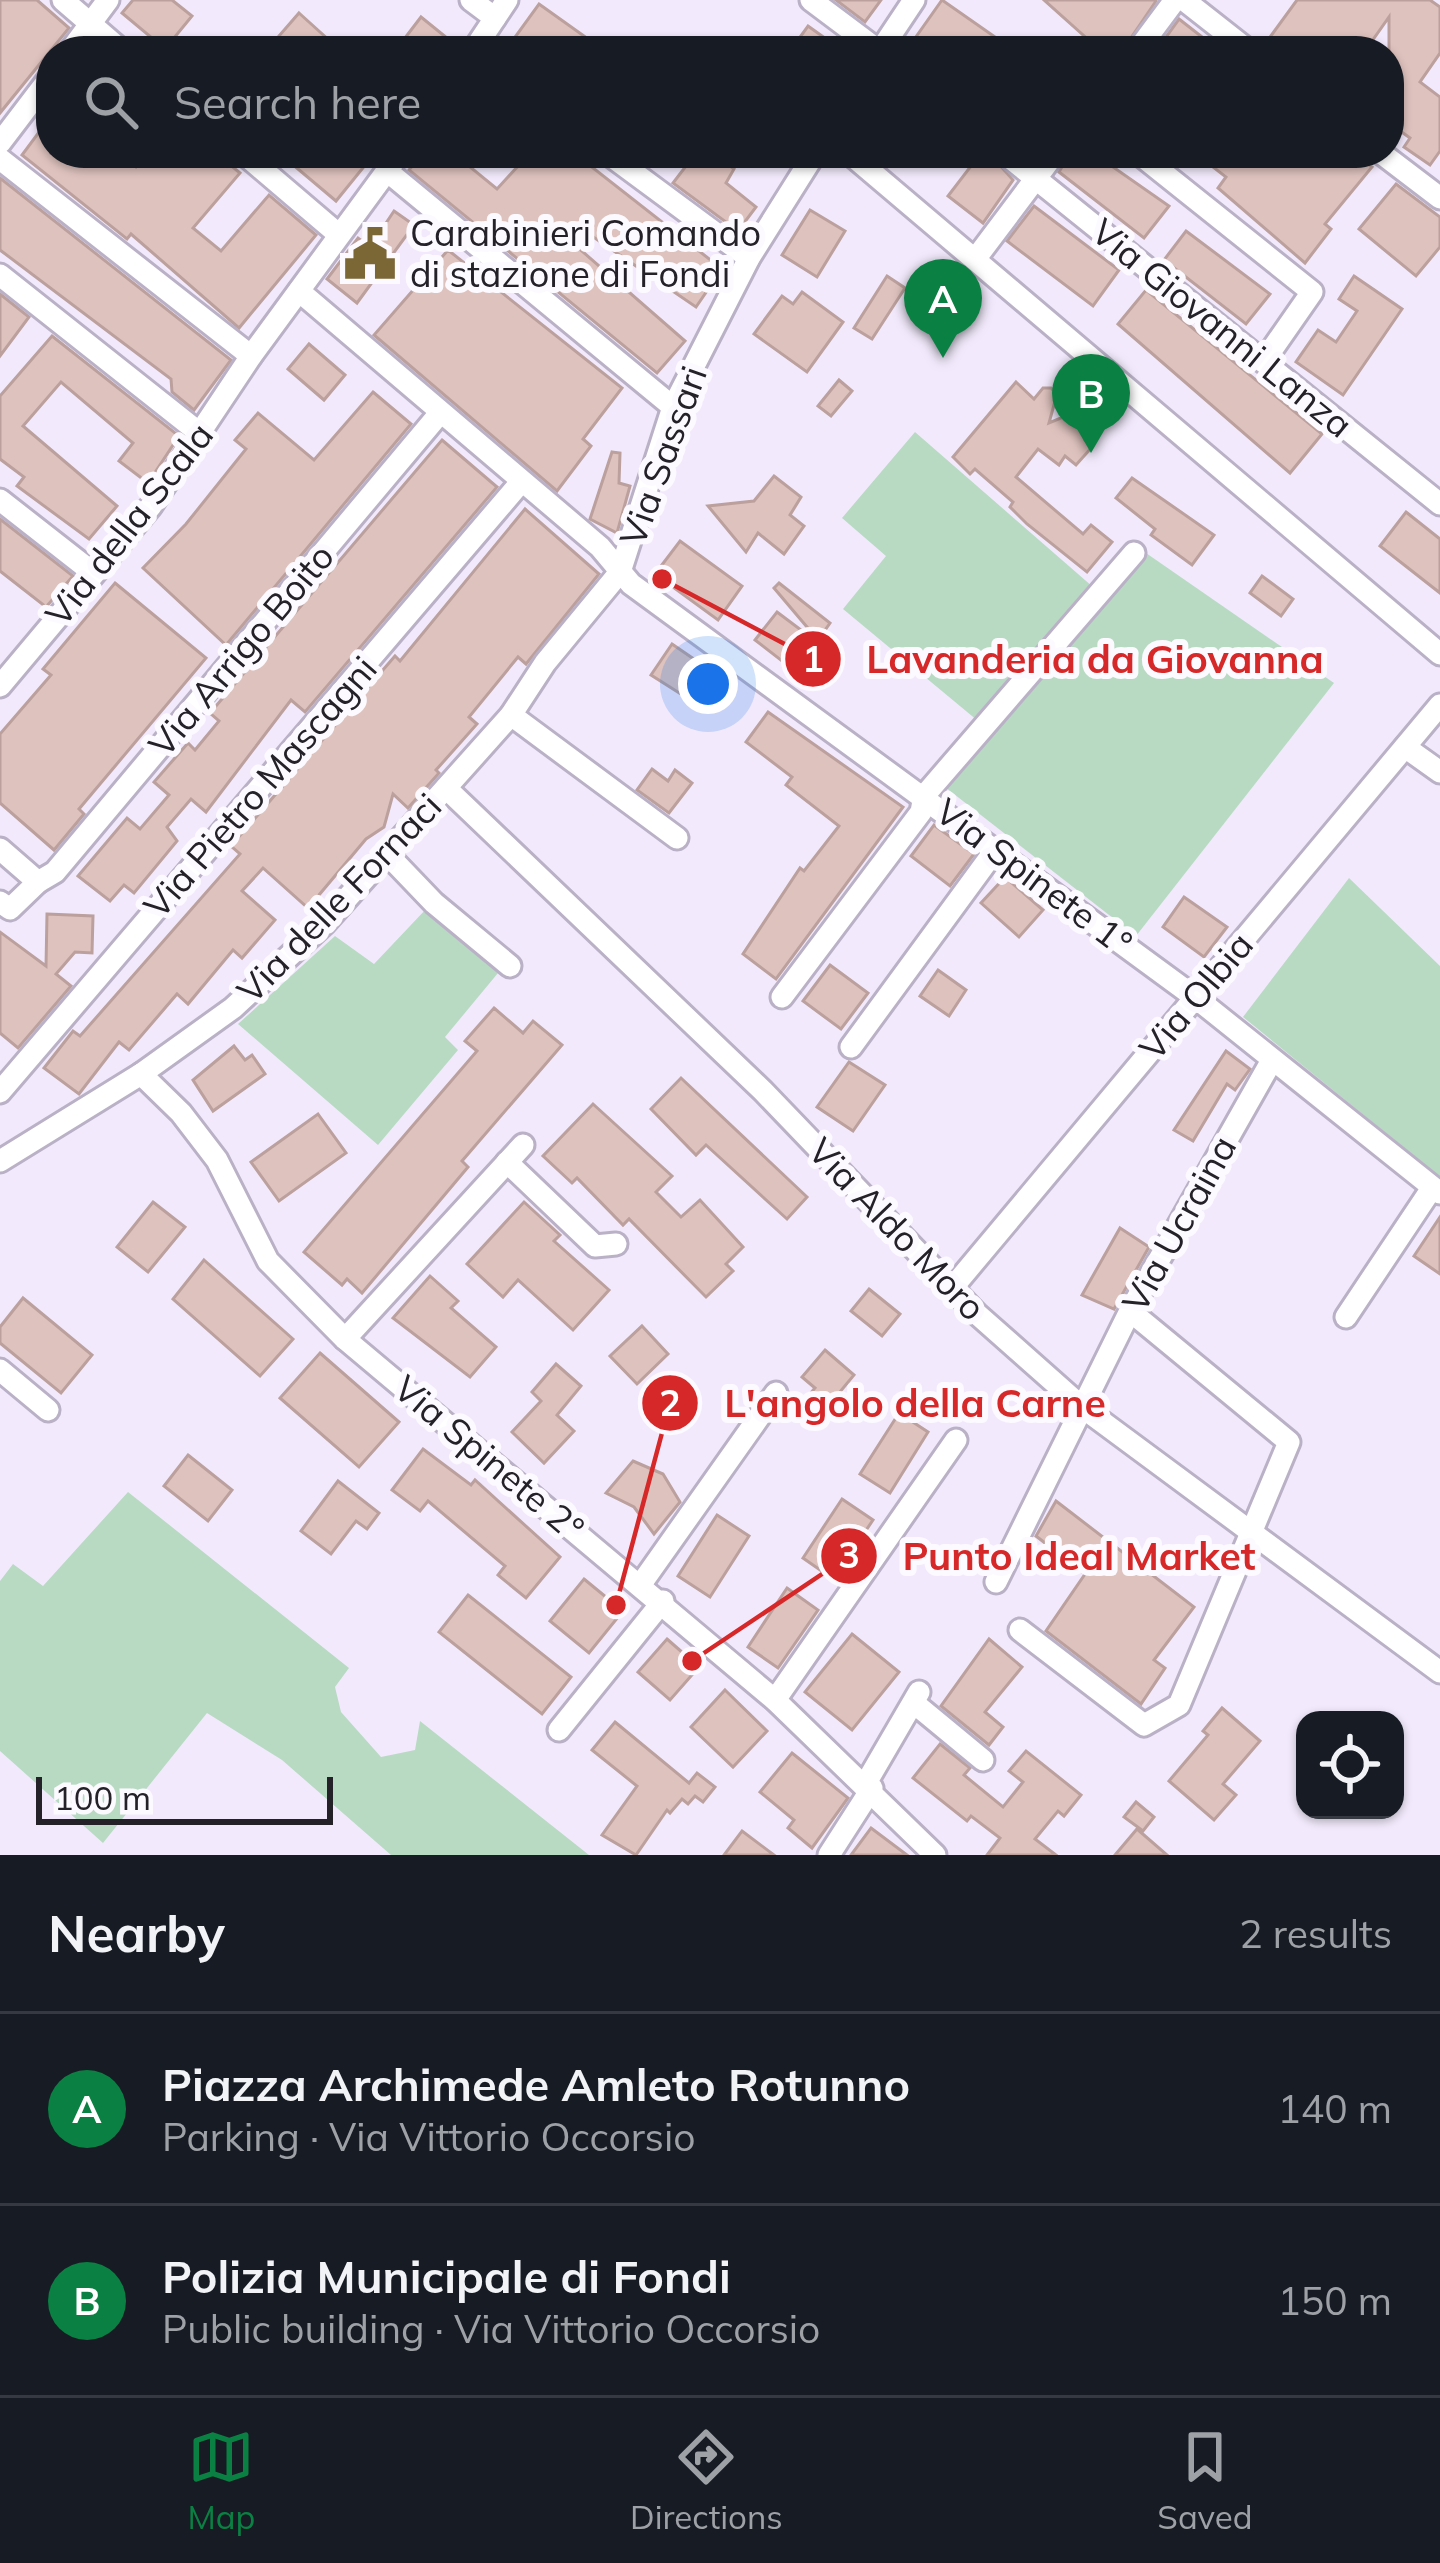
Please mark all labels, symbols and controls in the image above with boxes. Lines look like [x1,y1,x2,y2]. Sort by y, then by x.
search box [36,36,1404,168]
icon: search [78,69,144,135]
text: Search here [174,74,421,130]
street label: Via Giovanni Lanza [1083,209,1362,447]
place label: Carabinieri Comando di stazione di Fondi [410,210,761,296]
public building icon: Carabinieri Comando di stazione di Fondi [341,225,399,283]
pin: A [904,259,982,358]
pin: B [1052,354,1130,453]
street label: Via Sassari [609,360,716,552]
street label: Via della Scala [35,413,222,634]
street label: Via Arrigo Boito [138,534,343,765]
callout: Lavanderia da Giovanna [783,622,1348,697]
text: Lavanderia da Giovanna [866,634,1324,683]
text: 1 [802,636,824,681]
street label: Via Pietro Mascagni [134,646,386,927]
your location [678,654,738,714]
street label: Via delle Fornaci [227,783,450,1012]
street label: Via Spinete 1° [927,788,1141,965]
street label: Via Olbia [1129,923,1262,1069]
street label: Via Aldo Moro [799,1128,996,1329]
street label: Via Ucraina [1112,1128,1245,1320]
street label: Via Spinete 2° [385,1365,594,1550]
callout: L'angolo della Carne [640,1366,1129,1441]
text: L'angolo della Carne [724,1378,1106,1427]
text: 2 [659,1380,681,1425]
callout: Punto Ideal Market [819,1518,1280,1593]
text: Punto Ideal Market [902,1531,1256,1580]
text: 3 [838,1532,860,1577]
map controls [1296,1711,1404,1819]
button: locate [1296,1711,1404,1819]
scale bar [36,1771,333,1824]
text: 100 m [54,1777,151,1818]
text: Nearby [48,1901,225,1965]
text: 2 results [1239,1909,1392,1958]
text: Piazza Archimede Amleto Rotunno [162,2056,910,2112]
text: A [72,2084,102,2133]
text: 140 m [1277,2084,1392,2133]
text: Parking · Via Vittorio Occorsio [162,2112,696,2161]
text: Polizia Municipale di Fondi [162,2248,731,2304]
text: B [74,2276,100,2325]
text: 150 m [1277,2276,1392,2325]
text: Public building · Via Vittorio Occorsio [162,2304,820,2353]
tab: Map [187,2424,255,2537]
tab: Directions [630,2424,783,2537]
tab: Saved [1157,2424,1253,2537]

